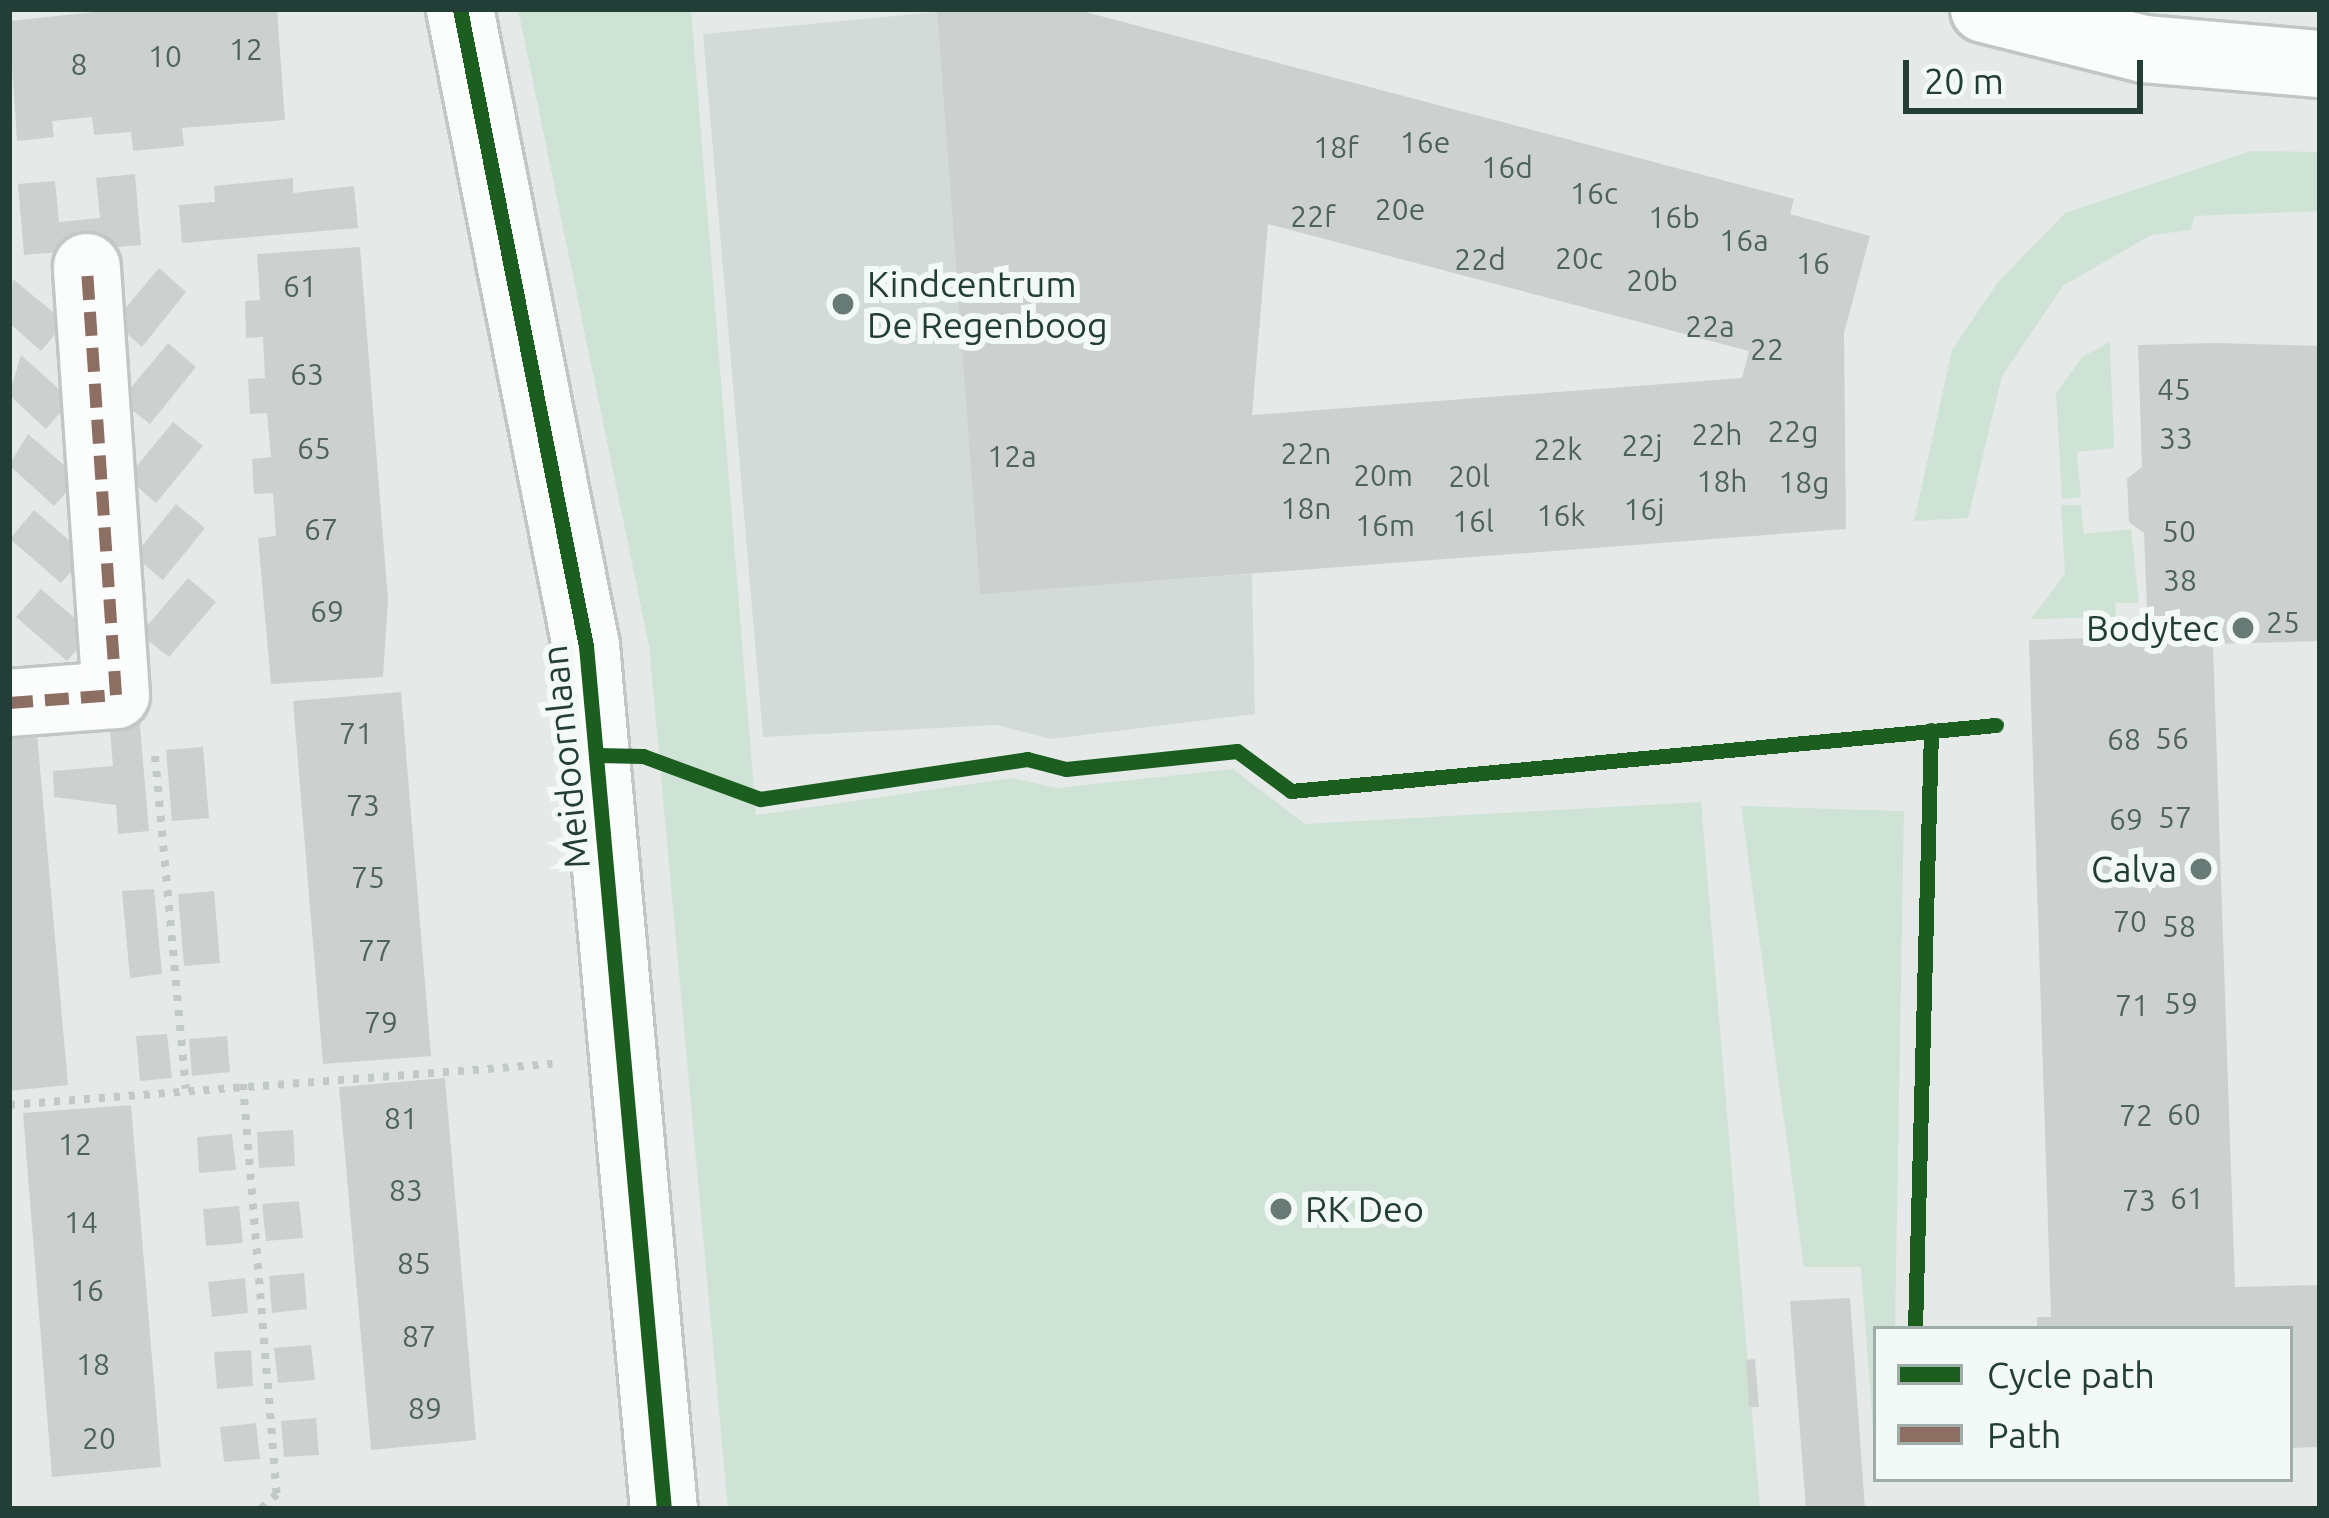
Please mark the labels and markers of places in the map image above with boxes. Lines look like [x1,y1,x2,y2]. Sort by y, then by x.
place label: Kindcentrum De Regenboog [867,261,1108,346]
marker: Kindcentrum De Regenboog [830,291,856,317]
place label: Bodytec [2086,606,2219,650]
marker: Bodytec [2230,615,2256,641]
place label: Calva [2091,847,2177,891]
marker: Calva [2188,856,2214,882]
place label: RK Deo [1305,1187,1424,1231]
marker: RK Deo [1268,1196,1294,1222]

